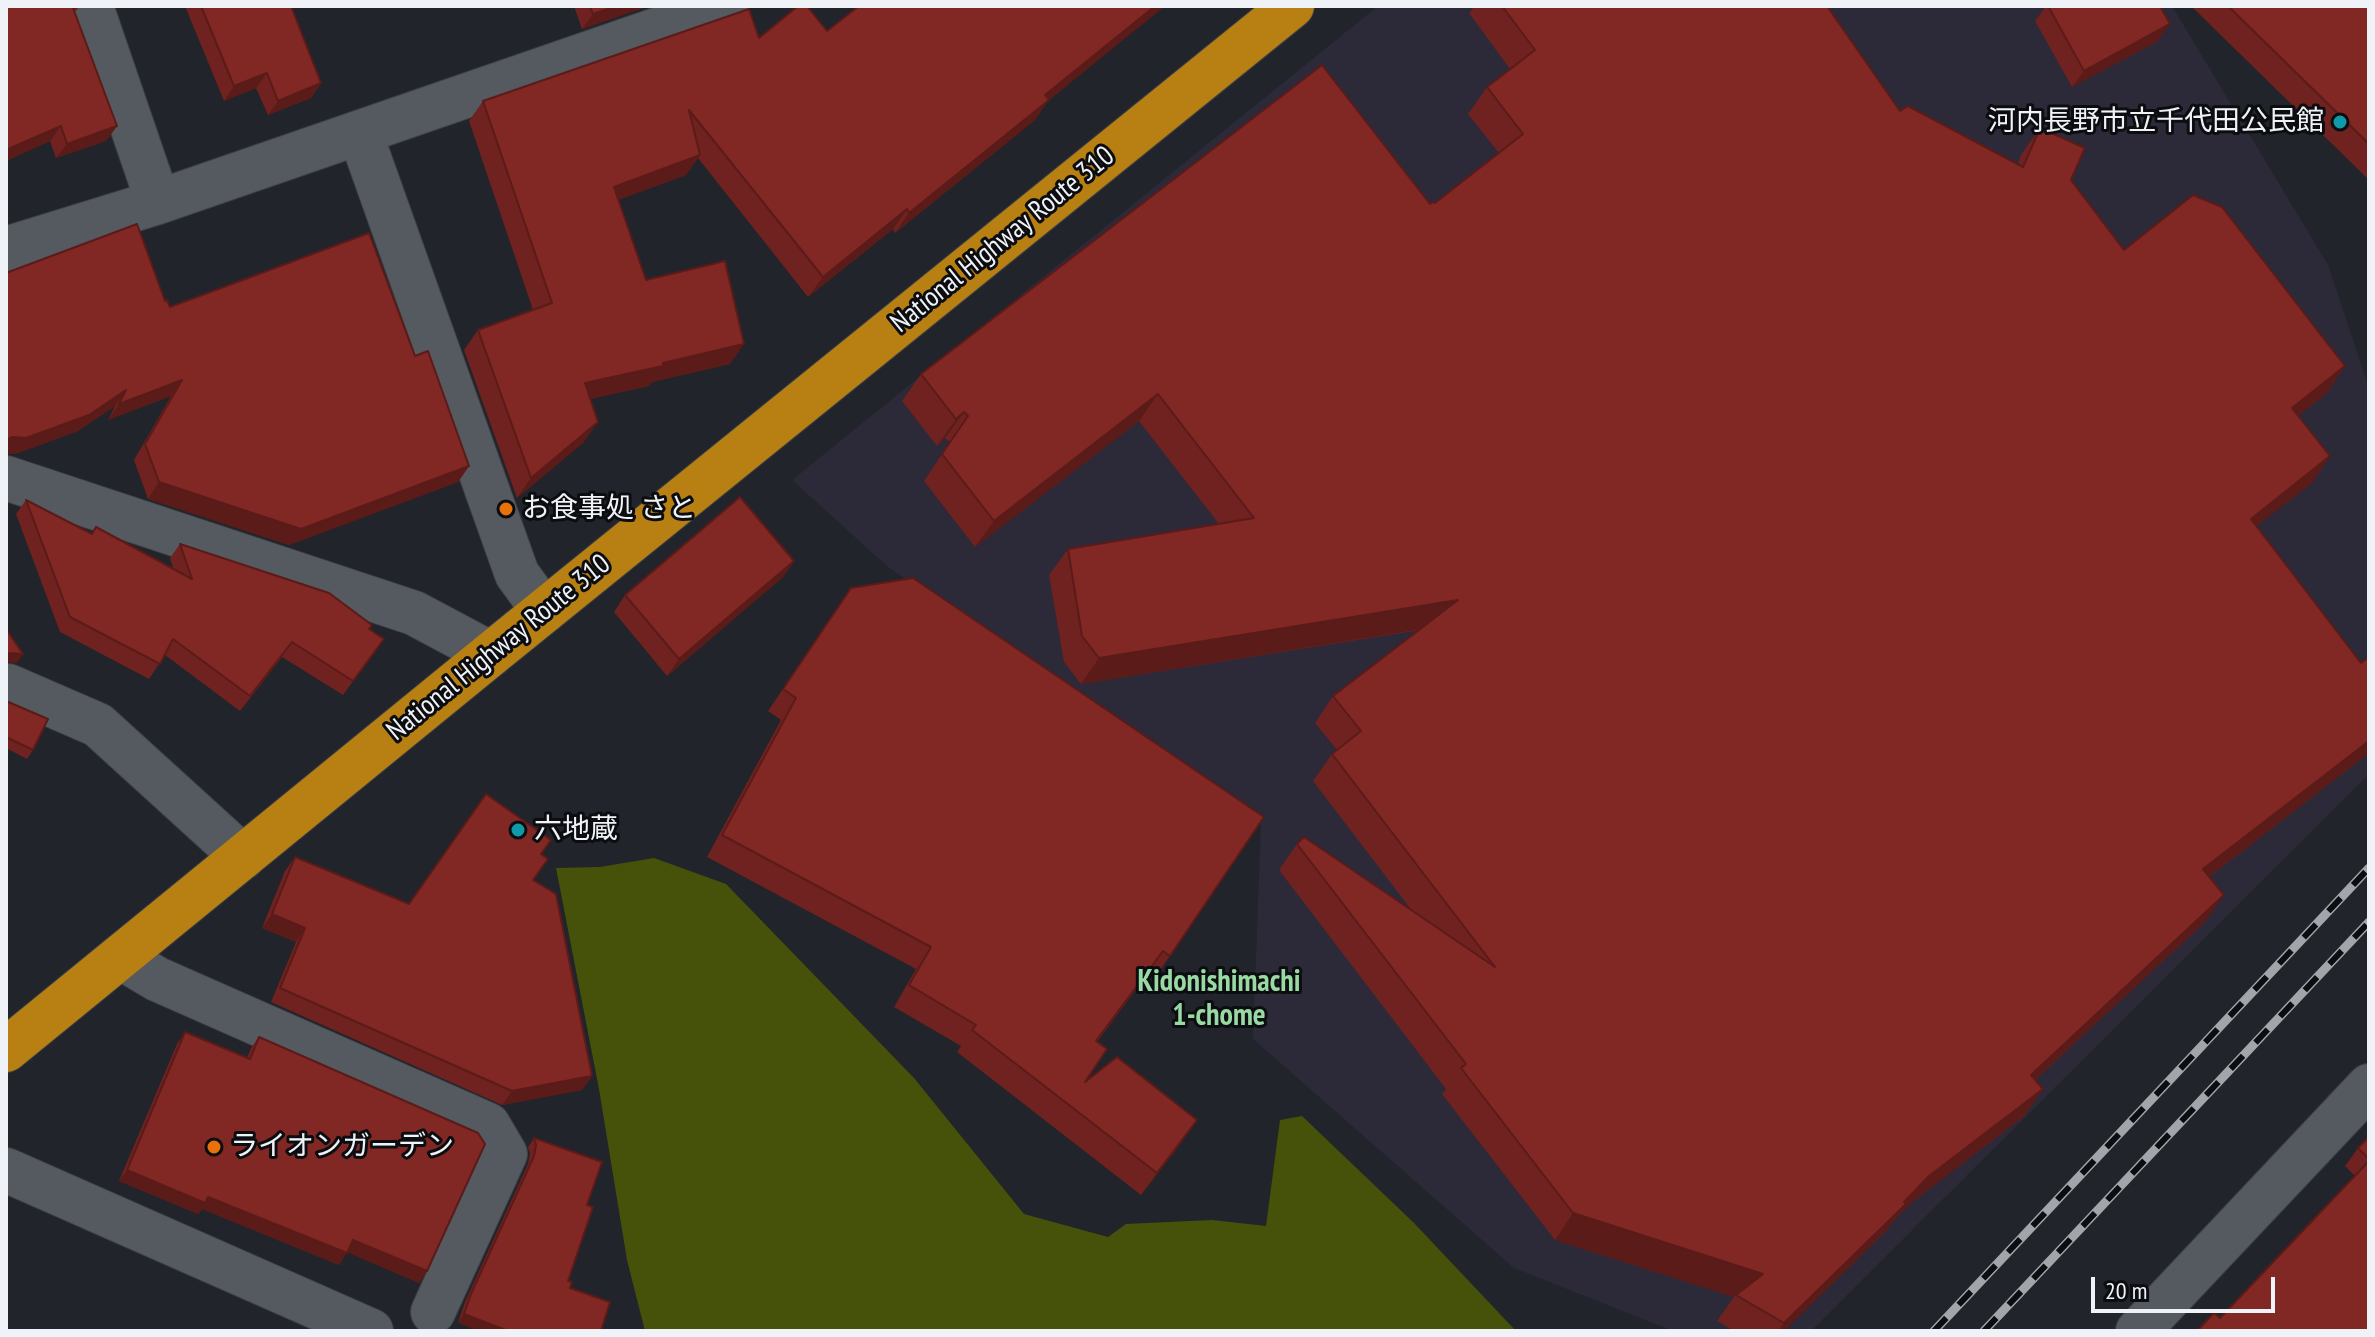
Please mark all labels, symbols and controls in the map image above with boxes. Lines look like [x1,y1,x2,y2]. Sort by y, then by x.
place label: 河内長野市立千代田公民館 [1988,105,2324,139]
marker: 河内長野市立千代田公民館 [2331,113,2349,131]
street label: National Highway Route 310 [885,140,1121,340]
place label: お食事処 さと [522,492,696,526]
marker: お食事処 さと [497,500,515,518]
street label: National Highway Route 310 [381,548,617,748]
place label: 六地蔵 [534,813,618,847]
marker: 六地蔵 [509,821,527,839]
district label: Kidonishimachi 1-chome [1138,964,1300,1034]
place label: ライオンガーデン [230,1130,454,1164]
marker: ライオンガーデン [205,1138,223,1156]
scale bar [2095,1261,2279,1311]
text: 20 m [2105,1275,2147,1306]

